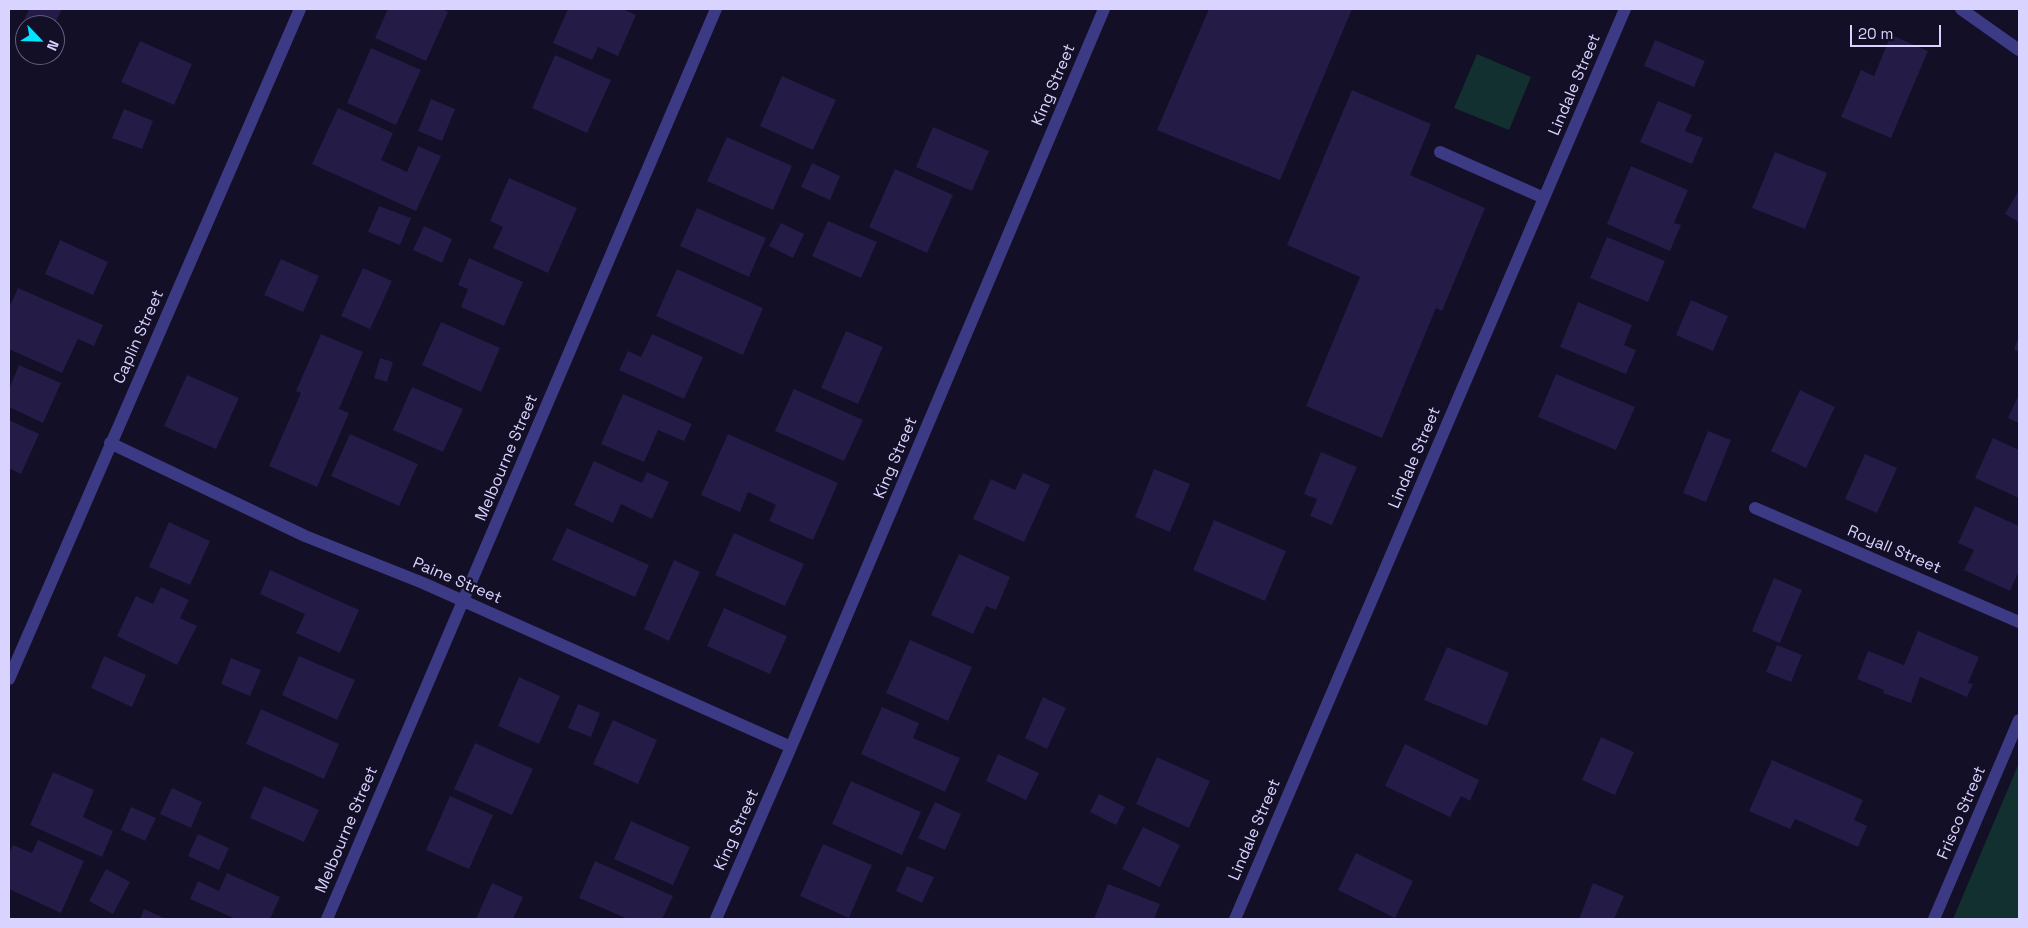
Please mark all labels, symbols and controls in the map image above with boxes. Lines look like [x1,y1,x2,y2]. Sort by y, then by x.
north arrow [15,15,65,65]
scale bar [1853,15,1944,47]
text: 20 m [1858,24,1893,43]
street label: Lindale Street [1545,31,1605,139]
text: N [43,38,63,54]
street label: King Street [1028,41,1080,129]
street label: Caplin Street [110,287,168,387]
street label: Melbourne Street [472,392,542,524]
street label: Lindale Street [1385,404,1445,512]
street label: King Street [870,414,922,502]
street label: Royall Street [1844,522,1944,578]
street label: Paine Street [410,554,504,608]
street label: Frisco Street [1934,763,1990,863]
street label: Melbourne Street [312,764,382,896]
street label: Lindale Street [1225,776,1285,884]
street label: King Street [711,786,763,874]

